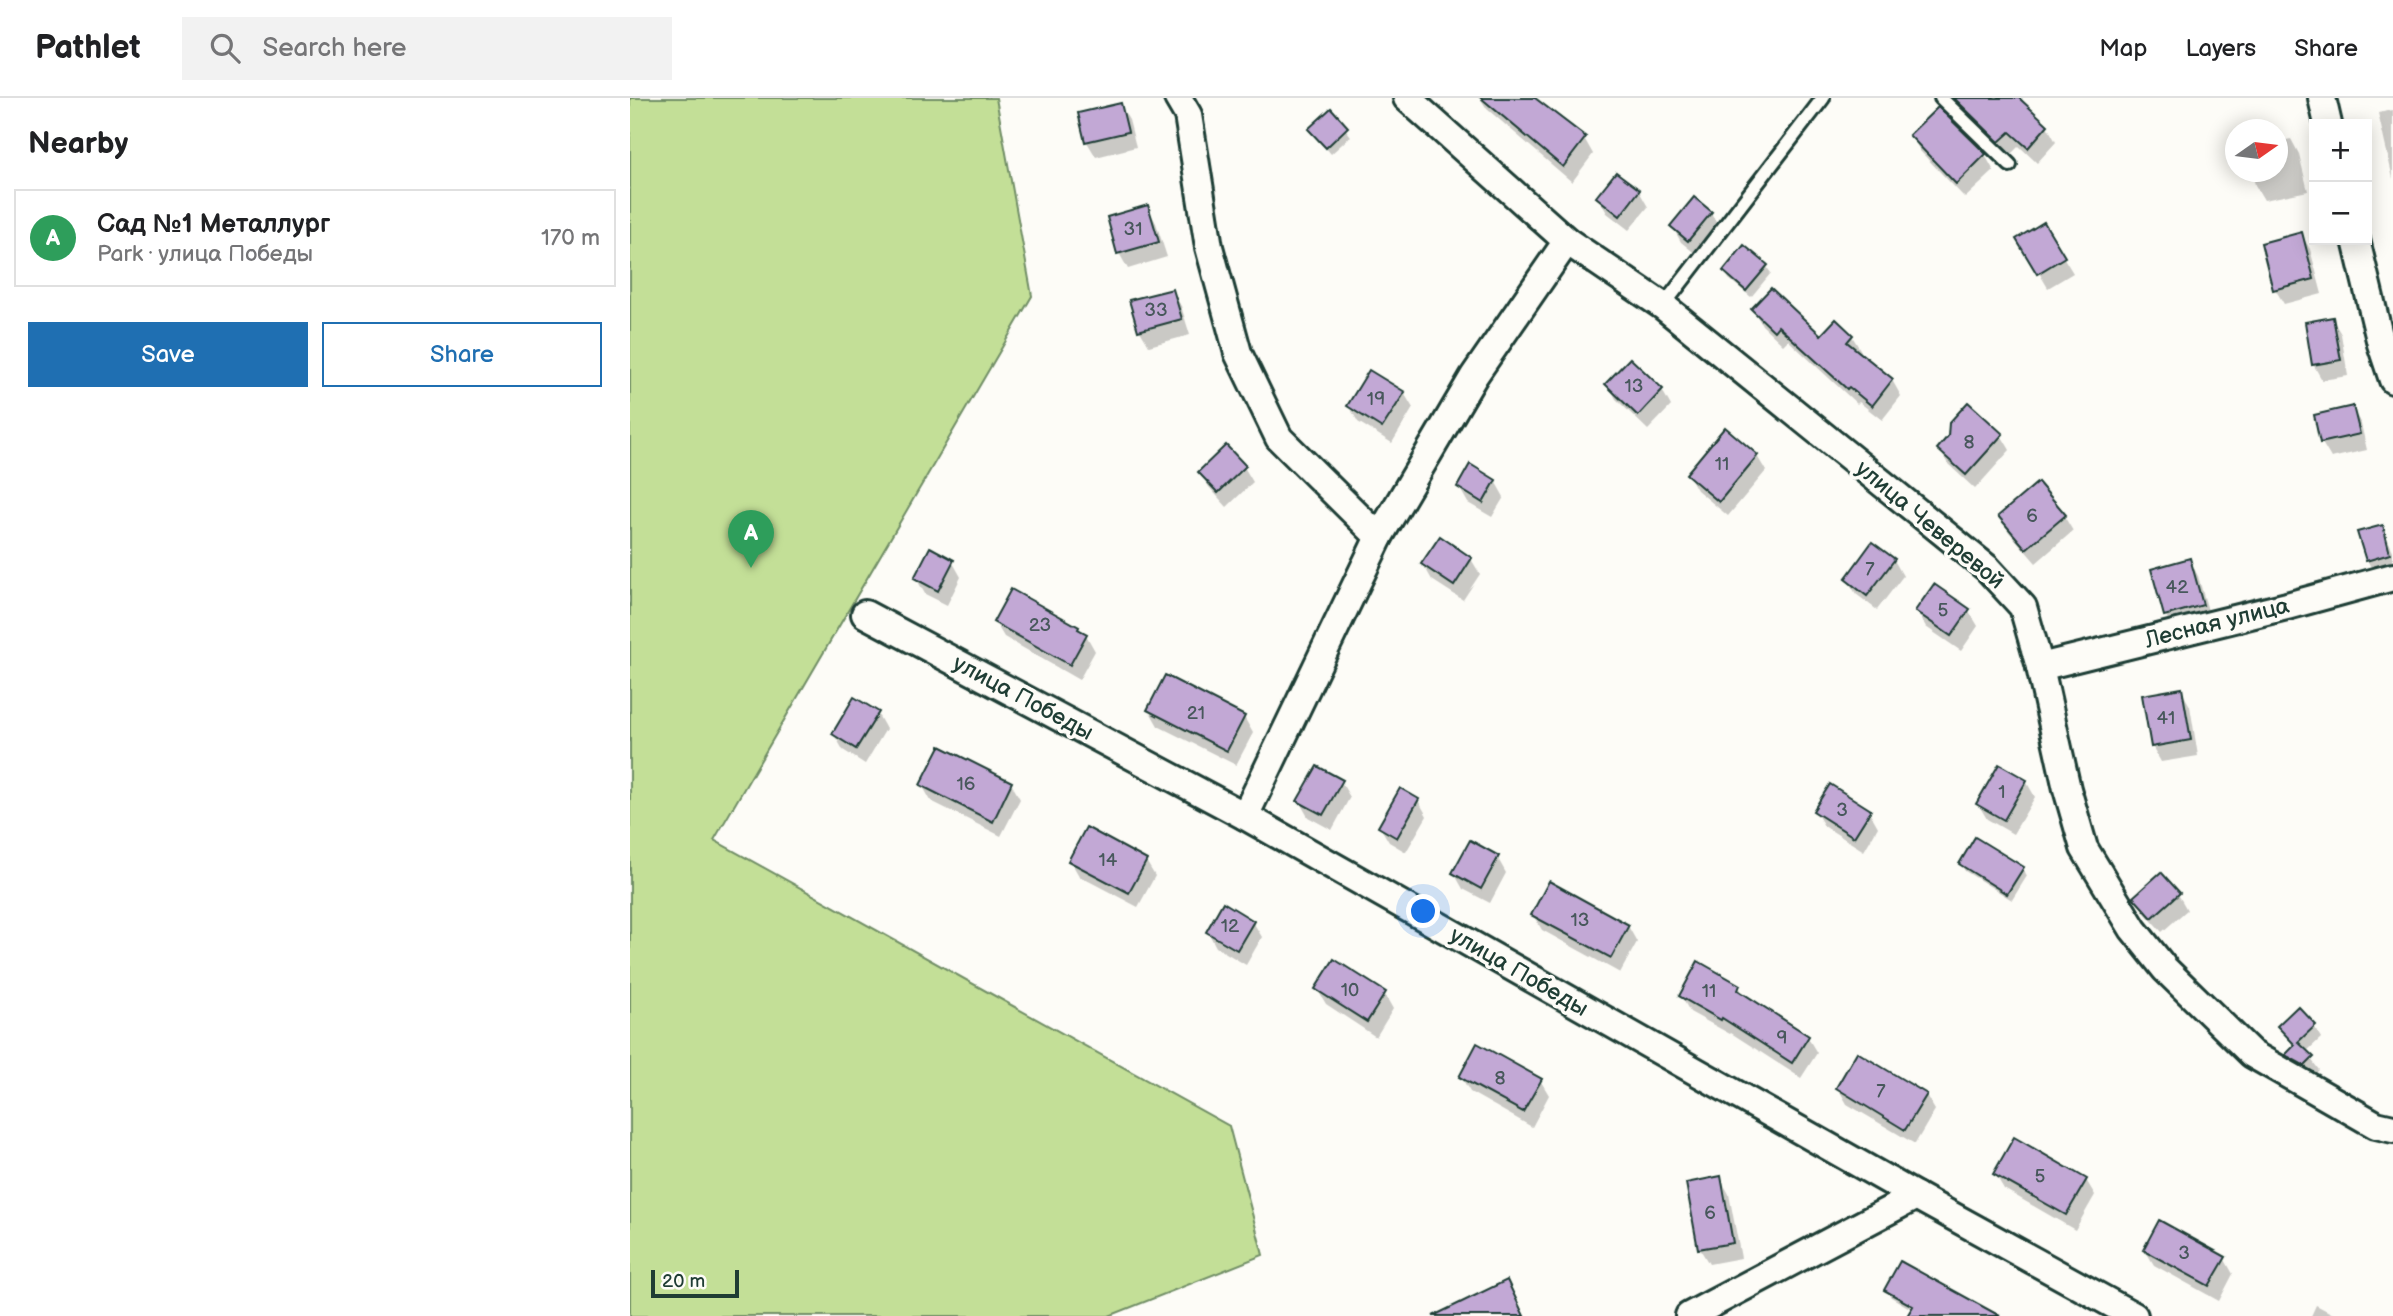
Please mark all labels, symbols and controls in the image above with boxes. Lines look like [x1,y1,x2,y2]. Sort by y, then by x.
search box [182,17,672,80]
text: Pathlet [35,28,140,68]
icon: search [206,29,244,67]
text: Search here [262,33,406,64]
text: Map [2099,34,2147,63]
text: Layers [2185,34,2256,63]
text: Share [2294,34,2358,63]
north arrow [2225,119,2288,182]
map controls [2309,119,2372,245]
button: + [2309,119,2372,182]
text: Nearby [28,126,128,162]
button: − [2309,182,2372,245]
text: Сад №1 Металлург [97,209,330,240]
house number: 31 [1123,218,1143,241]
text: A [46,224,60,252]
text: 170 m [541,224,600,252]
text: Park · улица Победы [97,240,313,268]
house number: 33 [1144,299,1168,322]
button: Save [28,322,308,387]
button: Share [322,322,602,387]
house number: 13 [1624,375,1644,398]
house number: 19 [1367,388,1385,411]
house number: 8 [1963,431,1975,454]
house number: 11 [1715,453,1729,476]
street label: улица Чеверевой [1850,455,2010,595]
house number: 6 [2026,505,2038,528]
pin: A [728,510,774,568]
house number: 7 [1865,558,1875,581]
house number: 42 [2166,576,2189,599]
street label: Лесная улица [2141,591,2293,655]
house number: 5 [1938,599,1949,622]
house number: 23 [1029,614,1051,637]
street label: улица Победы [948,649,1098,747]
house number: 21 [1187,702,1205,725]
house number: 41 [2157,707,2175,730]
house number: 16 [957,773,975,796]
house number: 1 [1998,781,2006,804]
house number: 3 [1836,799,1848,822]
house number: 14 [1099,849,1118,872]
your location [1406,894,1440,928]
house number: 13 [1570,909,1590,932]
house number: 12 [1221,915,1240,938]
street label: улица Победы [1445,921,1593,1023]
house number: 10 [1341,979,1359,1002]
house number: 11 [1702,980,1716,1003]
house number: 9 [1777,1027,1787,1050]
house number: 8 [1494,1067,1506,1090]
house number: 7 [1876,1080,1886,1103]
house number: 5 [2035,1165,2046,1188]
house number: 6 [1704,1202,1716,1225]
house number: 3 [2178,1242,2190,1265]
scale bar [651,1267,738,1299]
text: 20 m [662,1270,705,1293]

